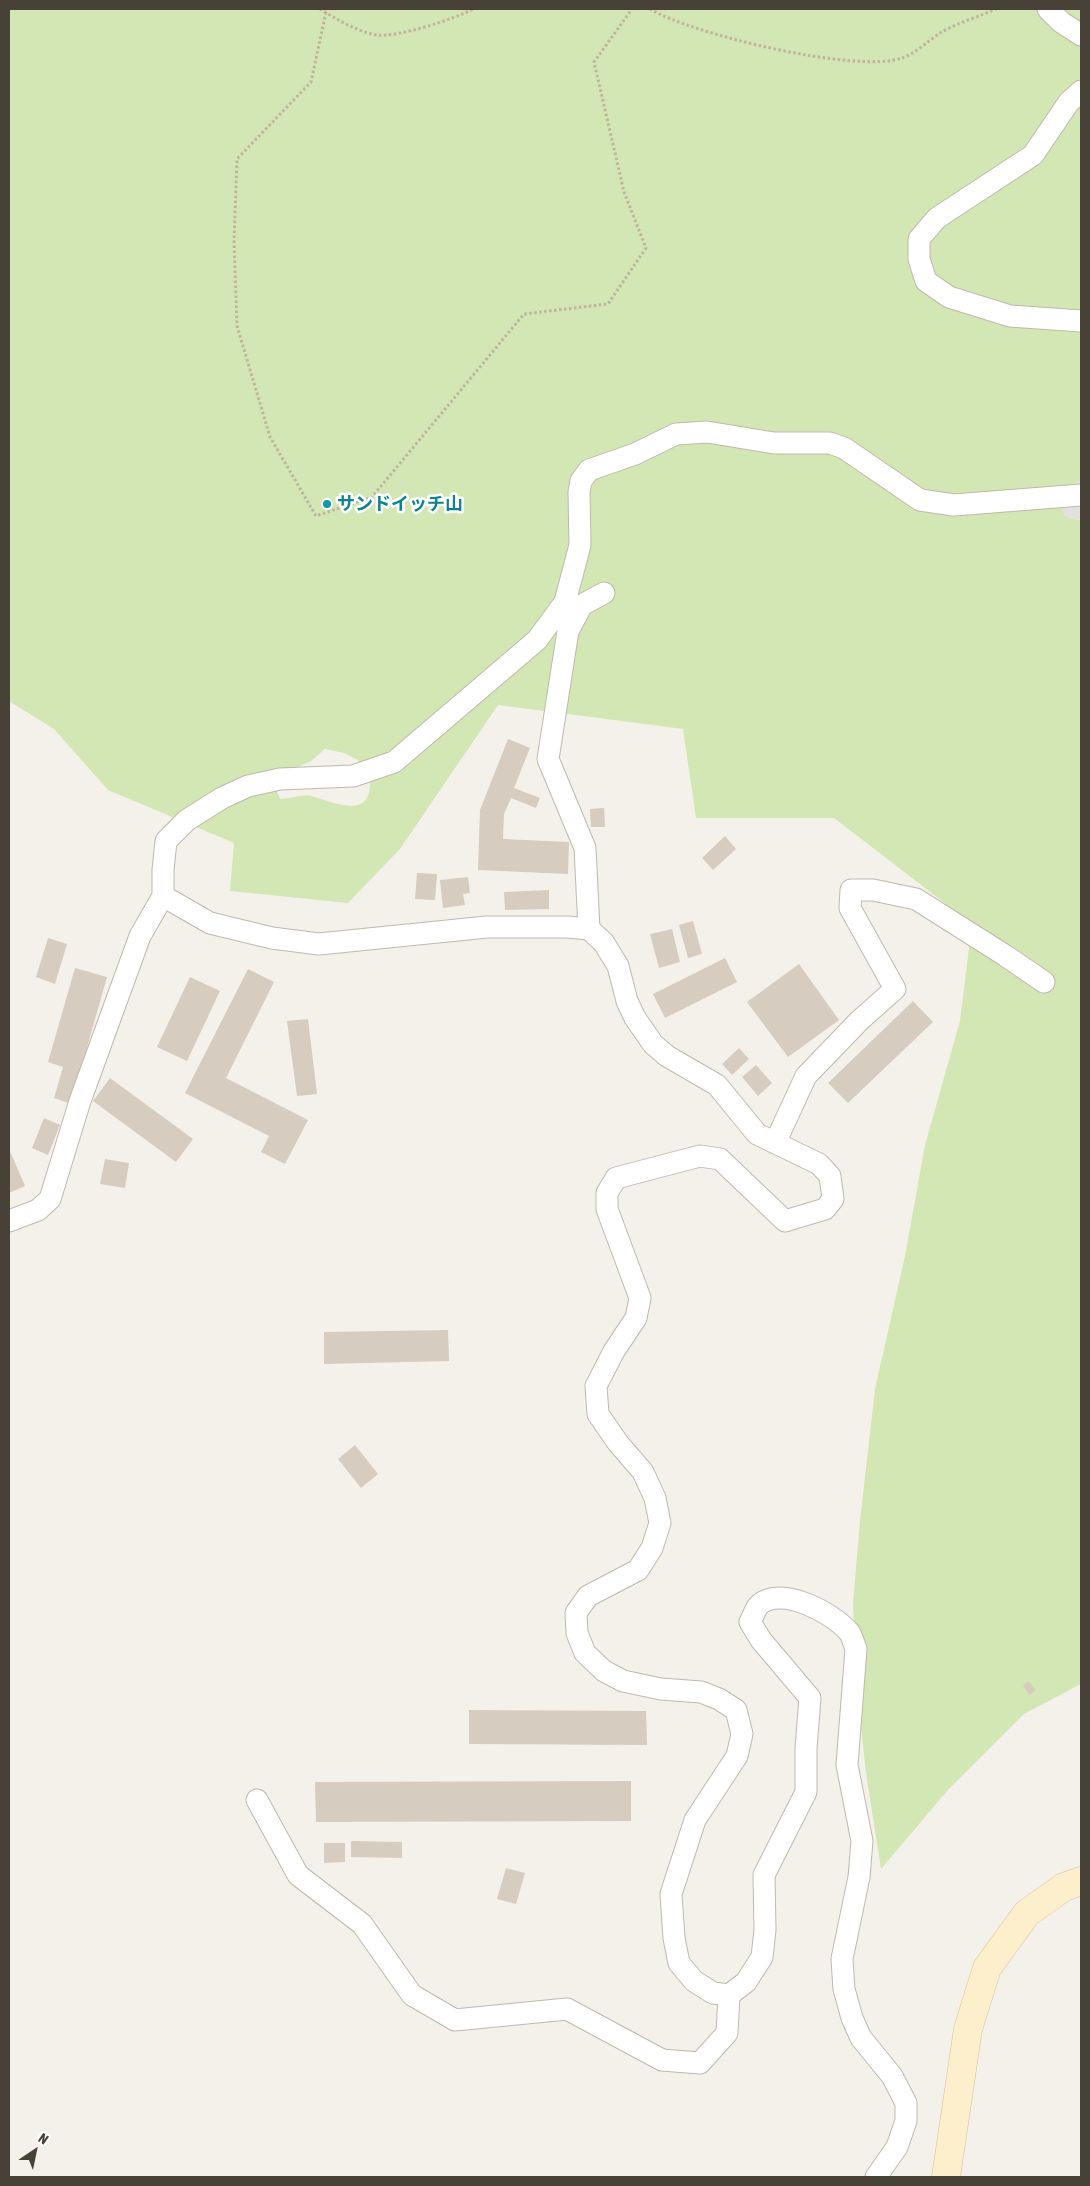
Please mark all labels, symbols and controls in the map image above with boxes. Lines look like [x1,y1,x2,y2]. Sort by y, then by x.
place label: サンドイッチ山 [337,493,463,515]
marker: サンドイッチ山 [321,498,333,510]
north arrow [10,2126,60,2176]
text: N [35,2130,51,2148]

